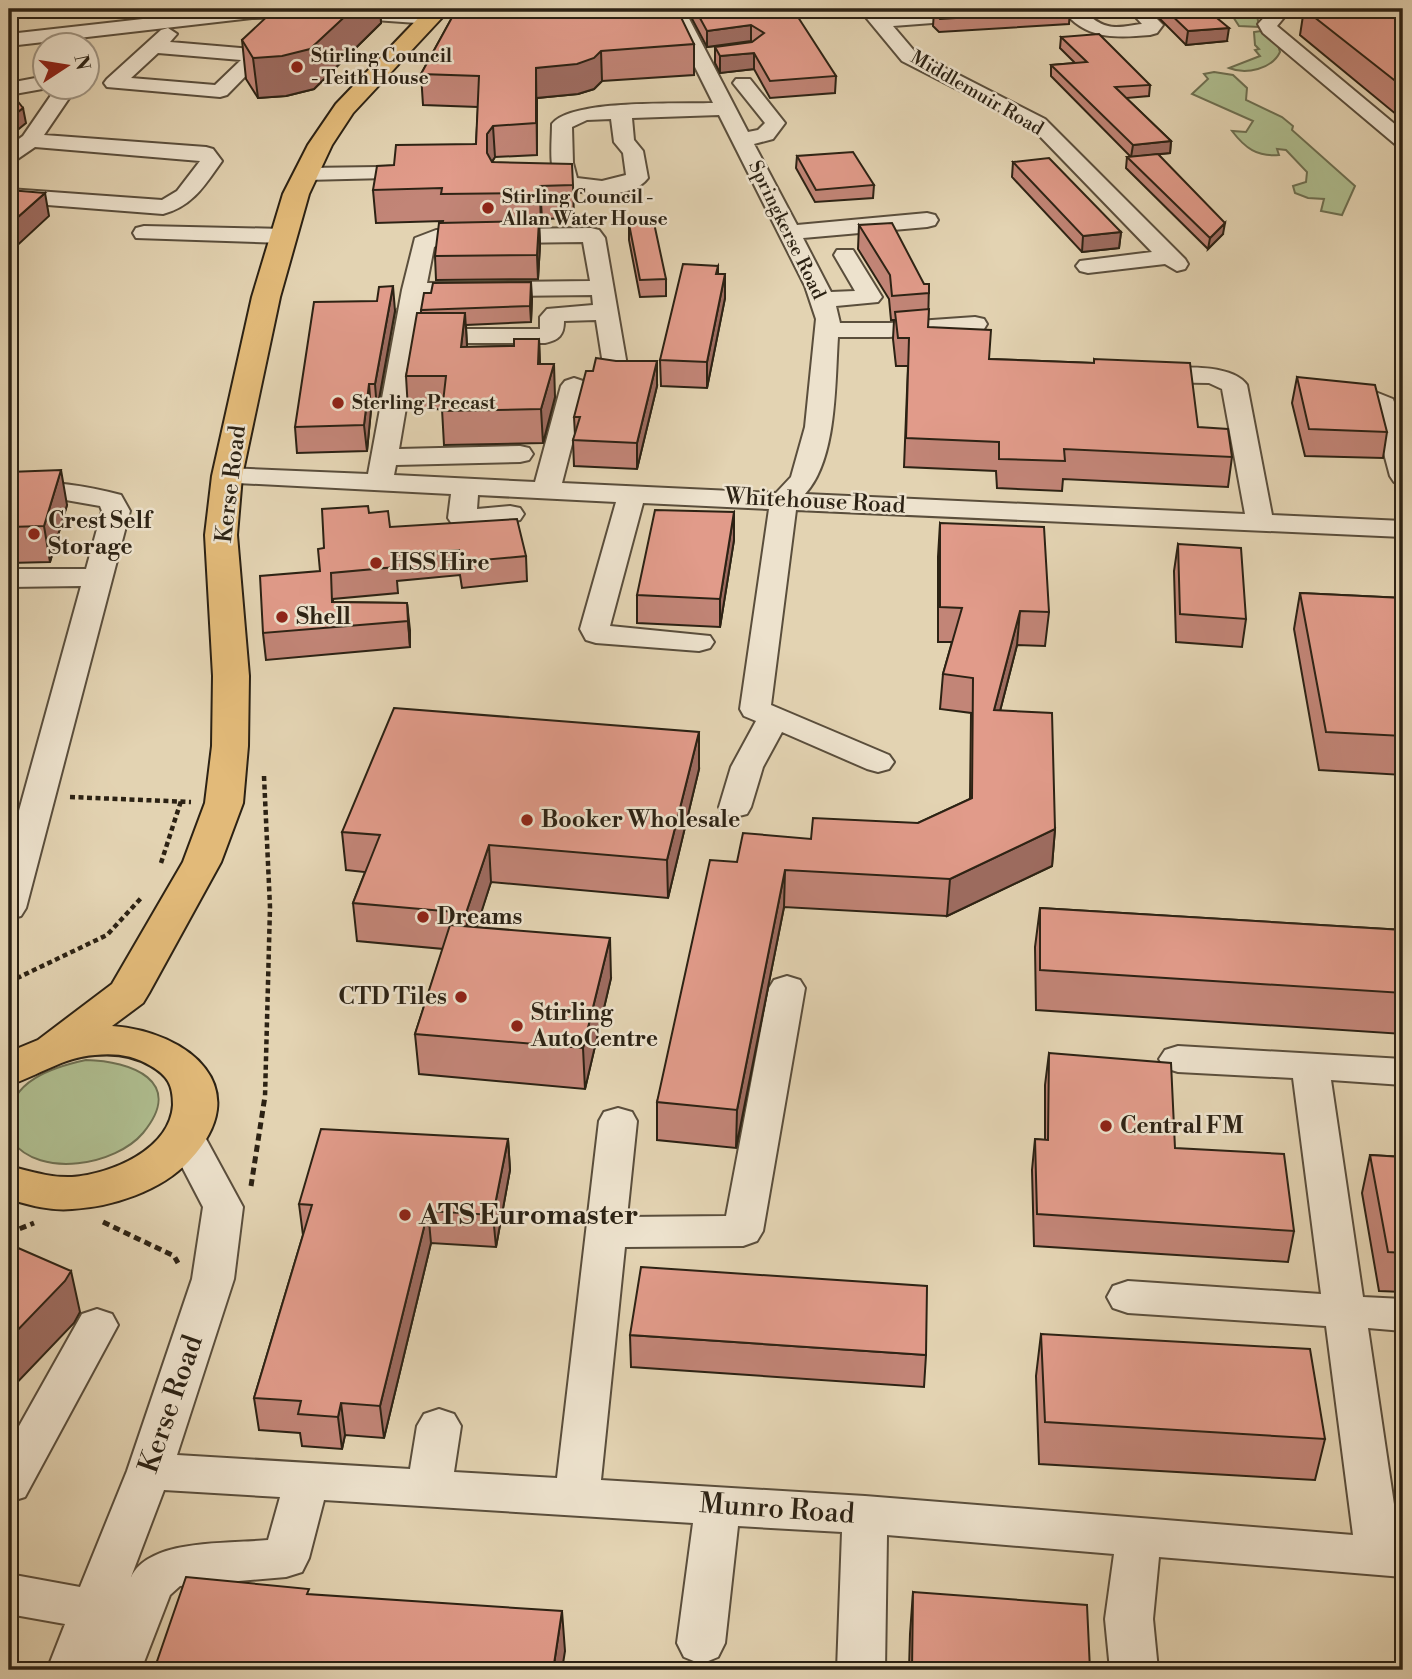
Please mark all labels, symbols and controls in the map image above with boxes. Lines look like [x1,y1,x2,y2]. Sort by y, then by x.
north arrow [32,32,102,102]
place label: Stirling Council - Teith House [311,44,452,90]
street label: Middlemuir Road [906,45,1048,141]
text: N [68,53,95,73]
marker: Stirling Council - Teith House [289,59,305,75]
street label: Springkerse Road [743,157,831,303]
place label: Stirling Council - Allan Water House [501,185,668,231]
marker: Stirling Council - Allan Water House [480,200,496,216]
place label: Sterling Precast [352,391,496,415]
marker: Sterling Precast [330,395,346,411]
street label: Kerse Road [210,424,252,544]
street label: Whitehouse Road [723,482,906,520]
place label: Crest Self Storage [48,507,154,561]
marker: Crest Self Storage [26,526,42,542]
place label: HSS Hire [390,549,490,577]
marker: HSS Hire [368,555,384,571]
place label: Shell [296,603,351,631]
marker: Shell [274,609,290,625]
place label: Booker Wholesale [541,806,740,834]
marker: Booker Wholesale [519,812,535,828]
place label: Dreams [437,903,523,931]
marker: Dreams [415,909,431,925]
place label: CTD Tiles [338,983,447,1011]
marker: CTD Tiles [453,989,469,1005]
place label: Stirling AutoCentre [530,999,658,1053]
marker: Stirling AutoCentre [509,1018,525,1034]
place label: Central FM [1120,1112,1244,1140]
marker: Central FM [1098,1118,1114,1134]
place label: ATS Euromaster [418,1198,638,1233]
marker: ATS Euromaster [397,1207,413,1223]
street label: Kerse Road [131,1330,211,1478]
street label: Munro Road [698,1486,856,1532]

